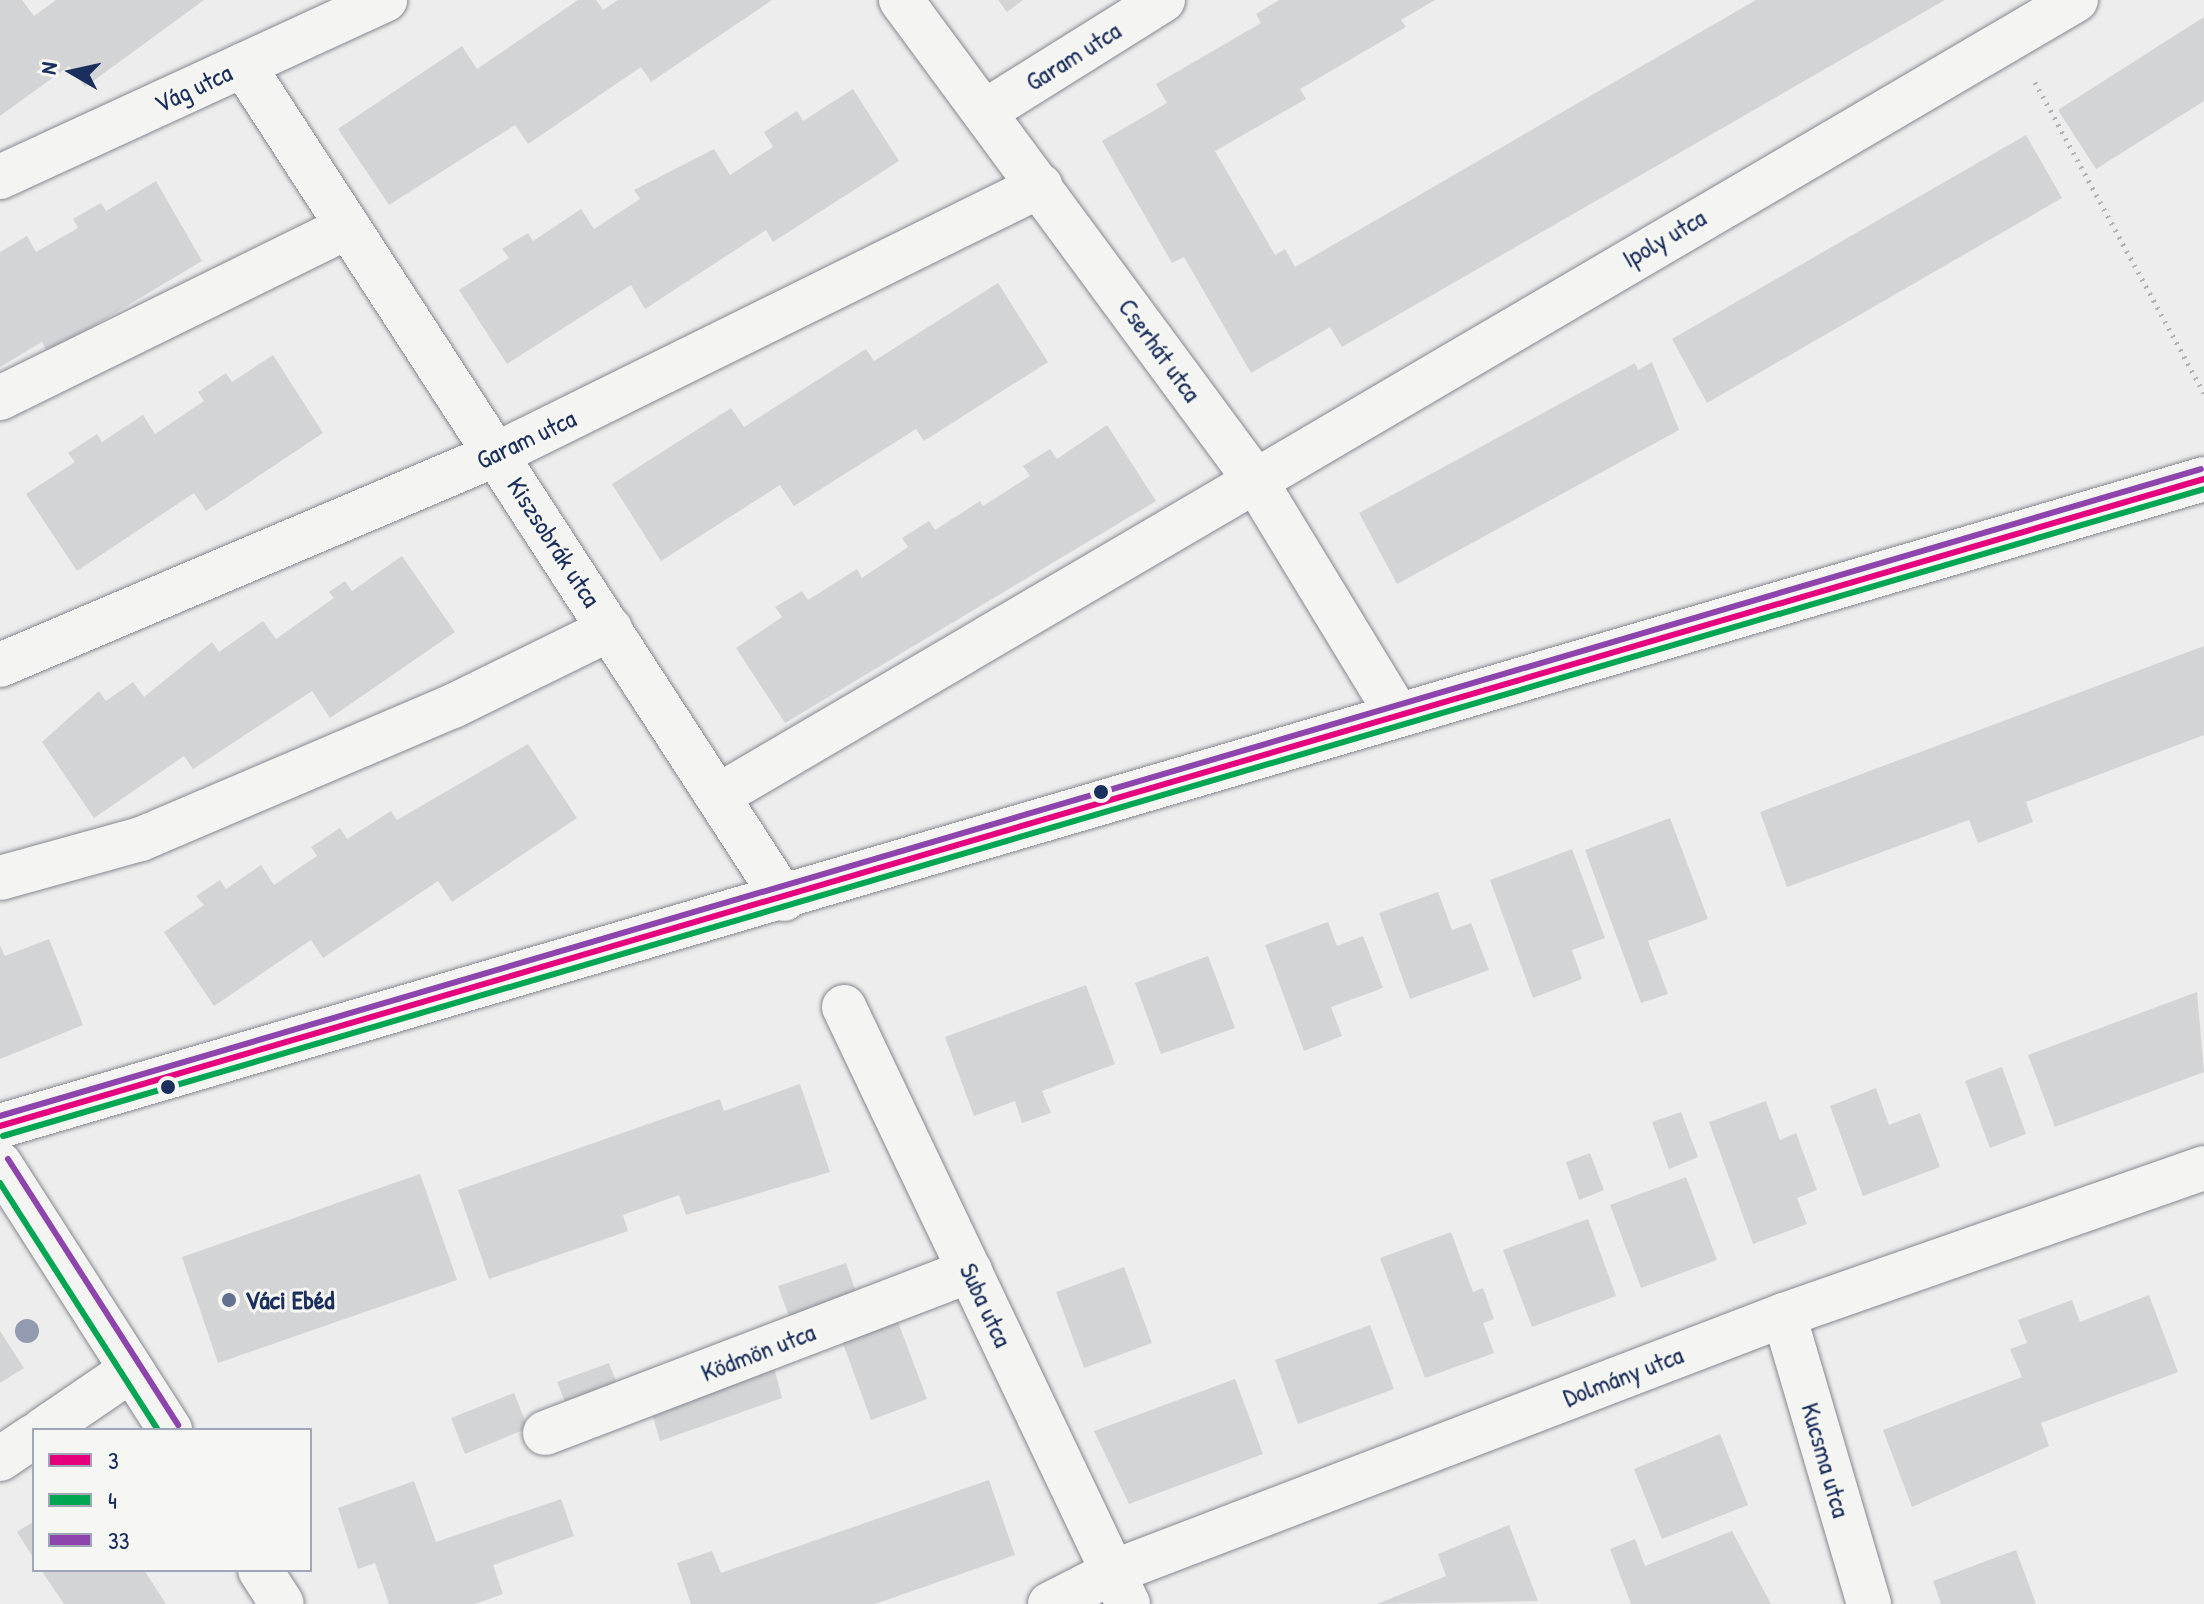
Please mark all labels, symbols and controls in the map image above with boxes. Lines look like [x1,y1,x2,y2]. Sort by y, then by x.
street label: Garam utca [1020,15,1126,97]
north arrow [32,32,112,112]
street label: Vág utca [149,57,237,119]
text: N [33,60,64,76]
street label: Ipoly utca [1617,202,1711,274]
street label: Cserhát utca [1112,292,1208,408]
street label: Garam utca [471,402,581,476]
street label: Kiszsobrák utca [501,471,607,613]
unlabelled marker [1093,784,1109,800]
unlabelled marker [160,1079,176,1095]
street label: Suba utca [953,1258,1019,1352]
place label: Váci Ebéd [245,1284,334,1316]
marker: Váci Ebéd [220,1291,238,1309]
street label: Ködmön utca [697,1316,819,1388]
street label: Dolmány utca [1559,1339,1687,1413]
street label: Kucsma utca [1795,1399,1857,1521]
legend [32,1428,312,1572]
text: 3 [108,1444,119,1476]
text: 4 [108,1484,117,1516]
text: 33 [108,1524,130,1556]

